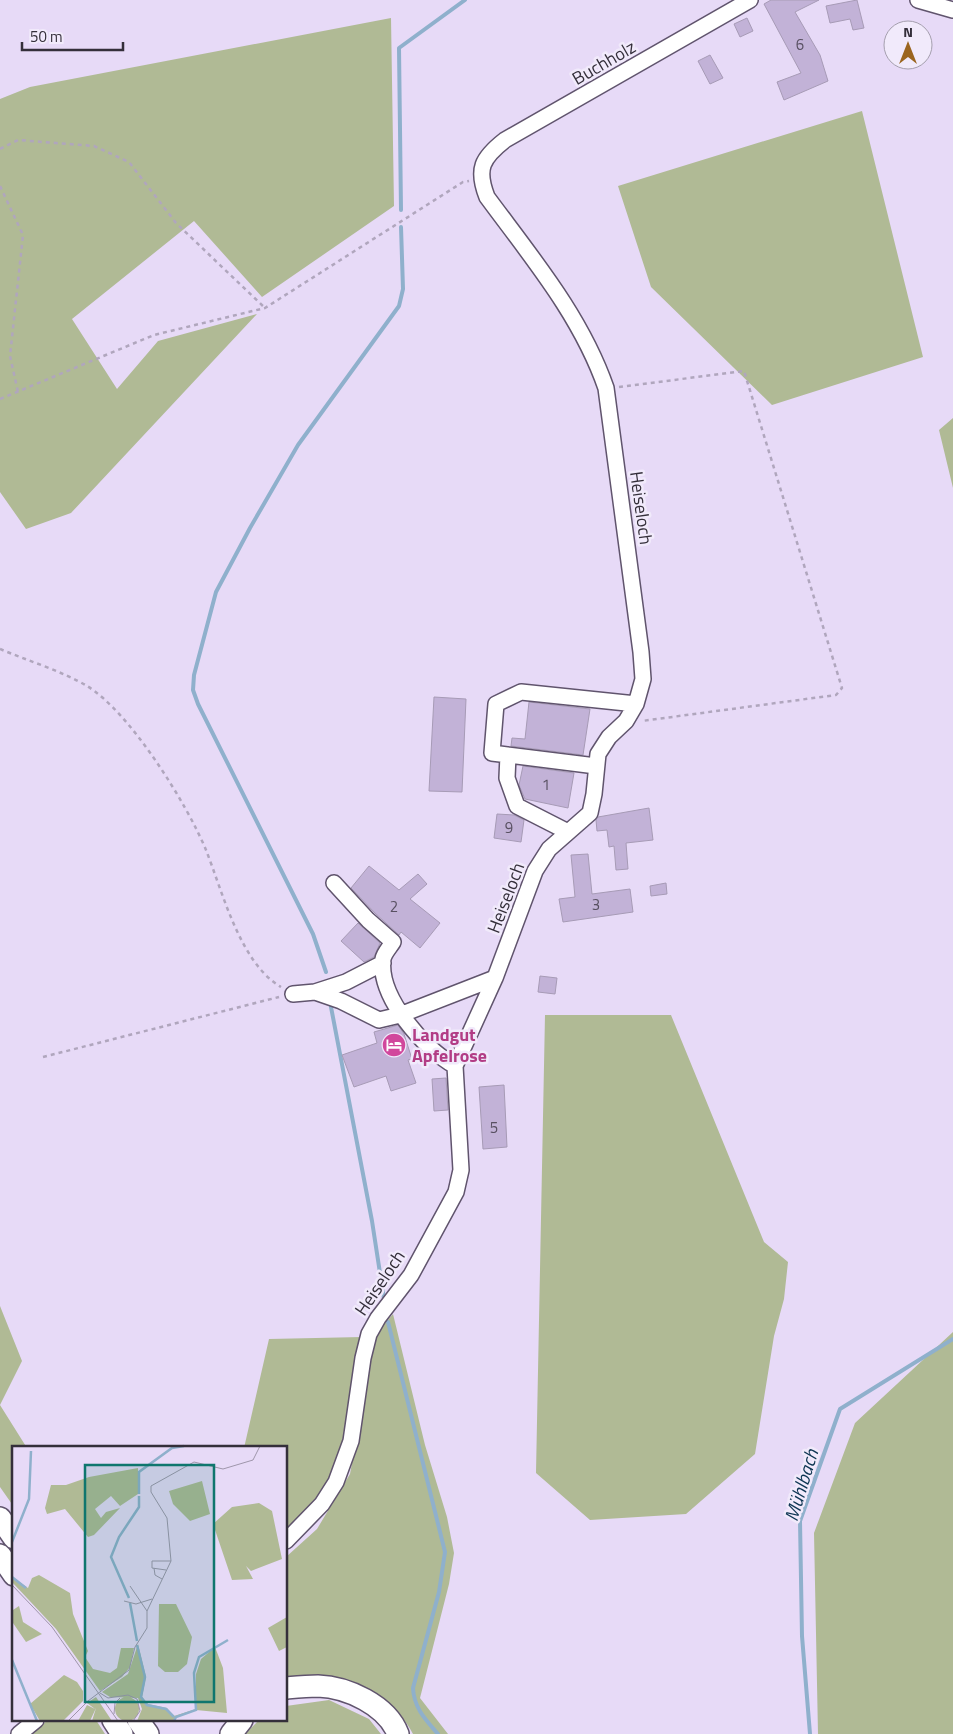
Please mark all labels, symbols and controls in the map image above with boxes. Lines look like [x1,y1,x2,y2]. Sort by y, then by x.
scale bar [22,20,124,52]
north arrow [883,20,933,70]
text: N [903,21,913,42]
text: 50 m [30,25,63,48]
street label: Buchholz [567,33,641,92]
house number: 6 [796,33,804,56]
street label: Heiseloch [623,470,660,546]
house number: 1 [542,773,550,796]
house number: 9 [505,816,513,839]
street label: Heiseloch [480,859,531,937]
house number: 3 [592,893,600,916]
house number: 2 [390,895,398,918]
place label: Landgut Apfelrose [412,1021,487,1069]
hotel icon: Landgut Apfelrose [381,1032,407,1058]
house number: 5 [490,1116,498,1139]
street label: Heiseloch [348,1245,411,1321]
water label: Mühlbach [776,1445,825,1524]
inset map [12,1446,288,1722]

